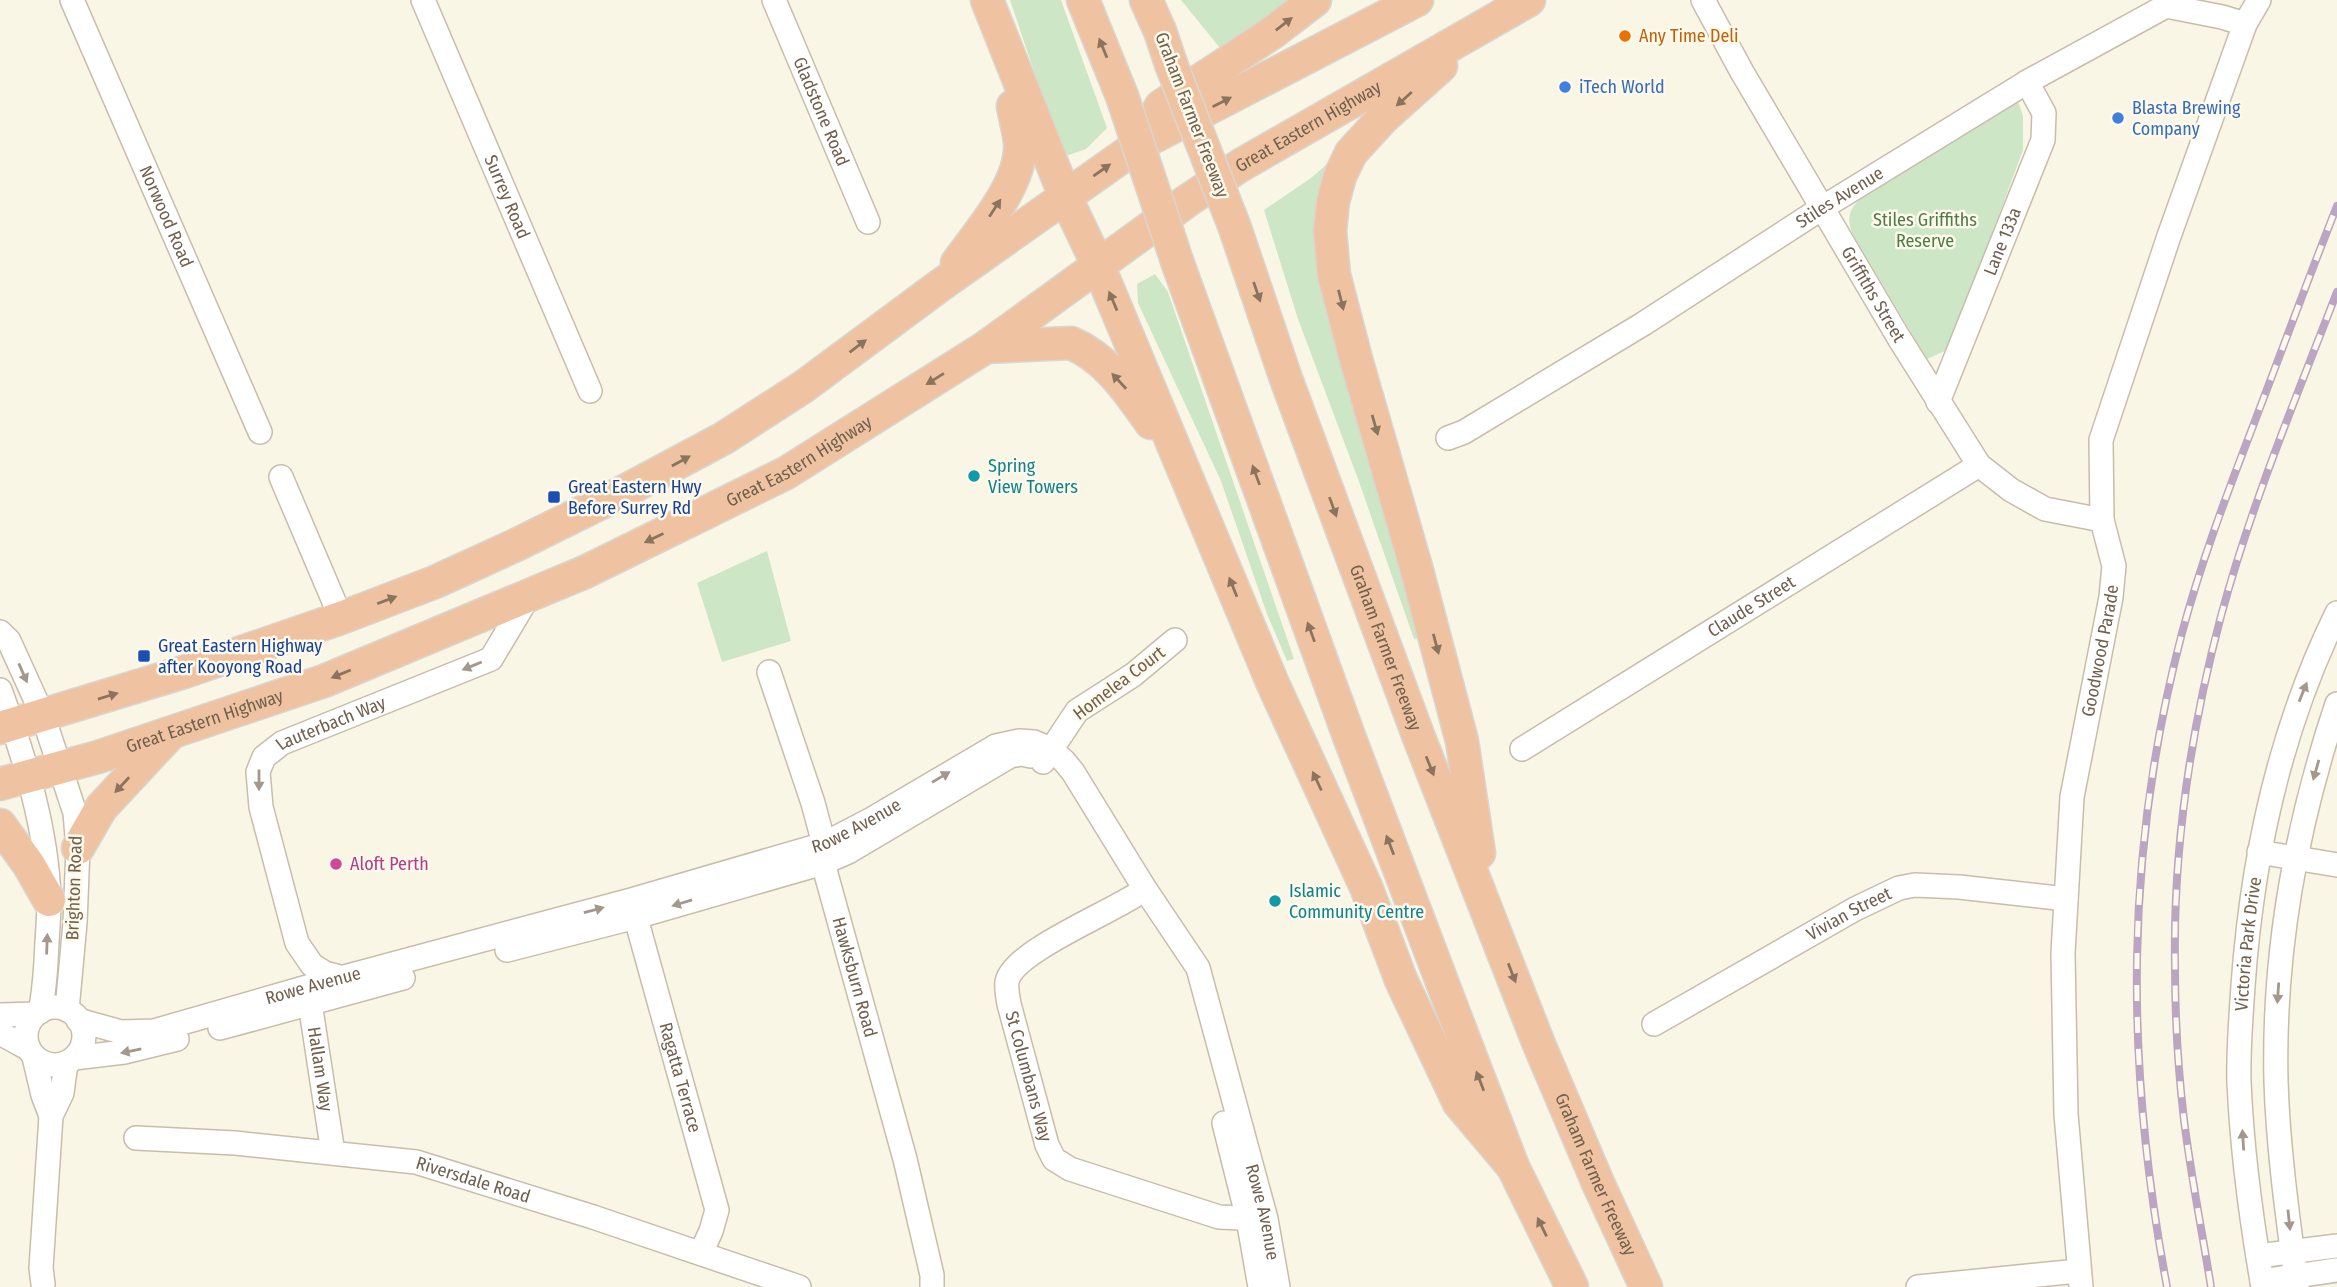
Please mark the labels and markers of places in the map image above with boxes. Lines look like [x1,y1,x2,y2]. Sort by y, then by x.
place label: Any Time Deli [1639,25,1739,47]
marker: Any Time Deli [1617,28,1633,44]
place label: iTech World [1579,76,1665,98]
marker: iTech World [1557,79,1573,95]
place label: Blasta Brewing Company [2132,97,2241,140]
marker: Blasta Brewing Company [2110,110,2126,126]
place label: Spring View Towers [988,455,1078,498]
marker: Spring View Towers [966,468,982,484]
place label: Great Eastern Hwy Before Surrey Rd [568,476,702,519]
marker: Great Eastern Hwy Before Surrey Rd [546,489,562,505]
place label: Great Eastern Highway after Kooyong Road [158,635,322,678]
marker: Great Eastern Highway after Kooyong Road [136,648,152,664]
place label: Aloft Perth [350,853,429,875]
marker: Aloft Perth [328,856,344,872]
place label: Islamic Community Centre [1289,880,1424,923]
marker: Islamic Community Centre [1267,893,1283,909]

